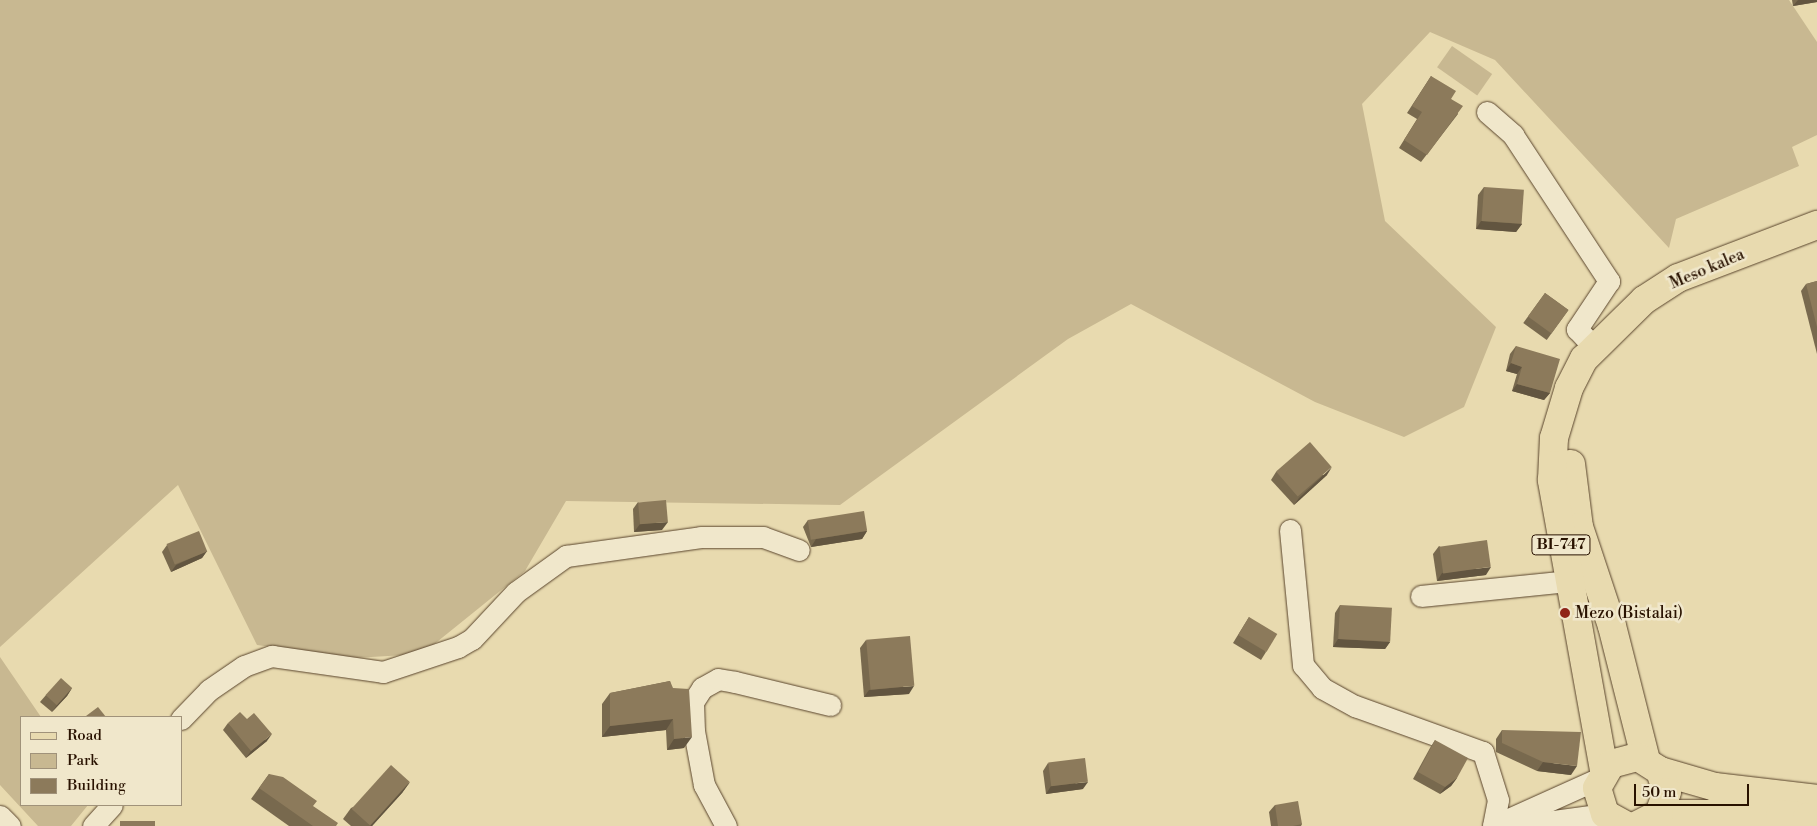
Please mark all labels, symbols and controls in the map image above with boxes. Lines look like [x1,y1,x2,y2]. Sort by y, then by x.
street label: Meso kalea [1667,245,1747,293]
road number: BI-747 [1531,532,1591,558]
place label: Mezo (Bistalai) [1575,603,1683,623]
marker: Mezo (Bistalai) [1559,607,1571,619]
legend [20,716,182,806]
text: Road [67,726,102,745]
text: Park [67,751,98,770]
scale bar [1637,774,1752,806]
text: Building [67,776,126,795]
text: 50 m [1642,783,1676,802]

